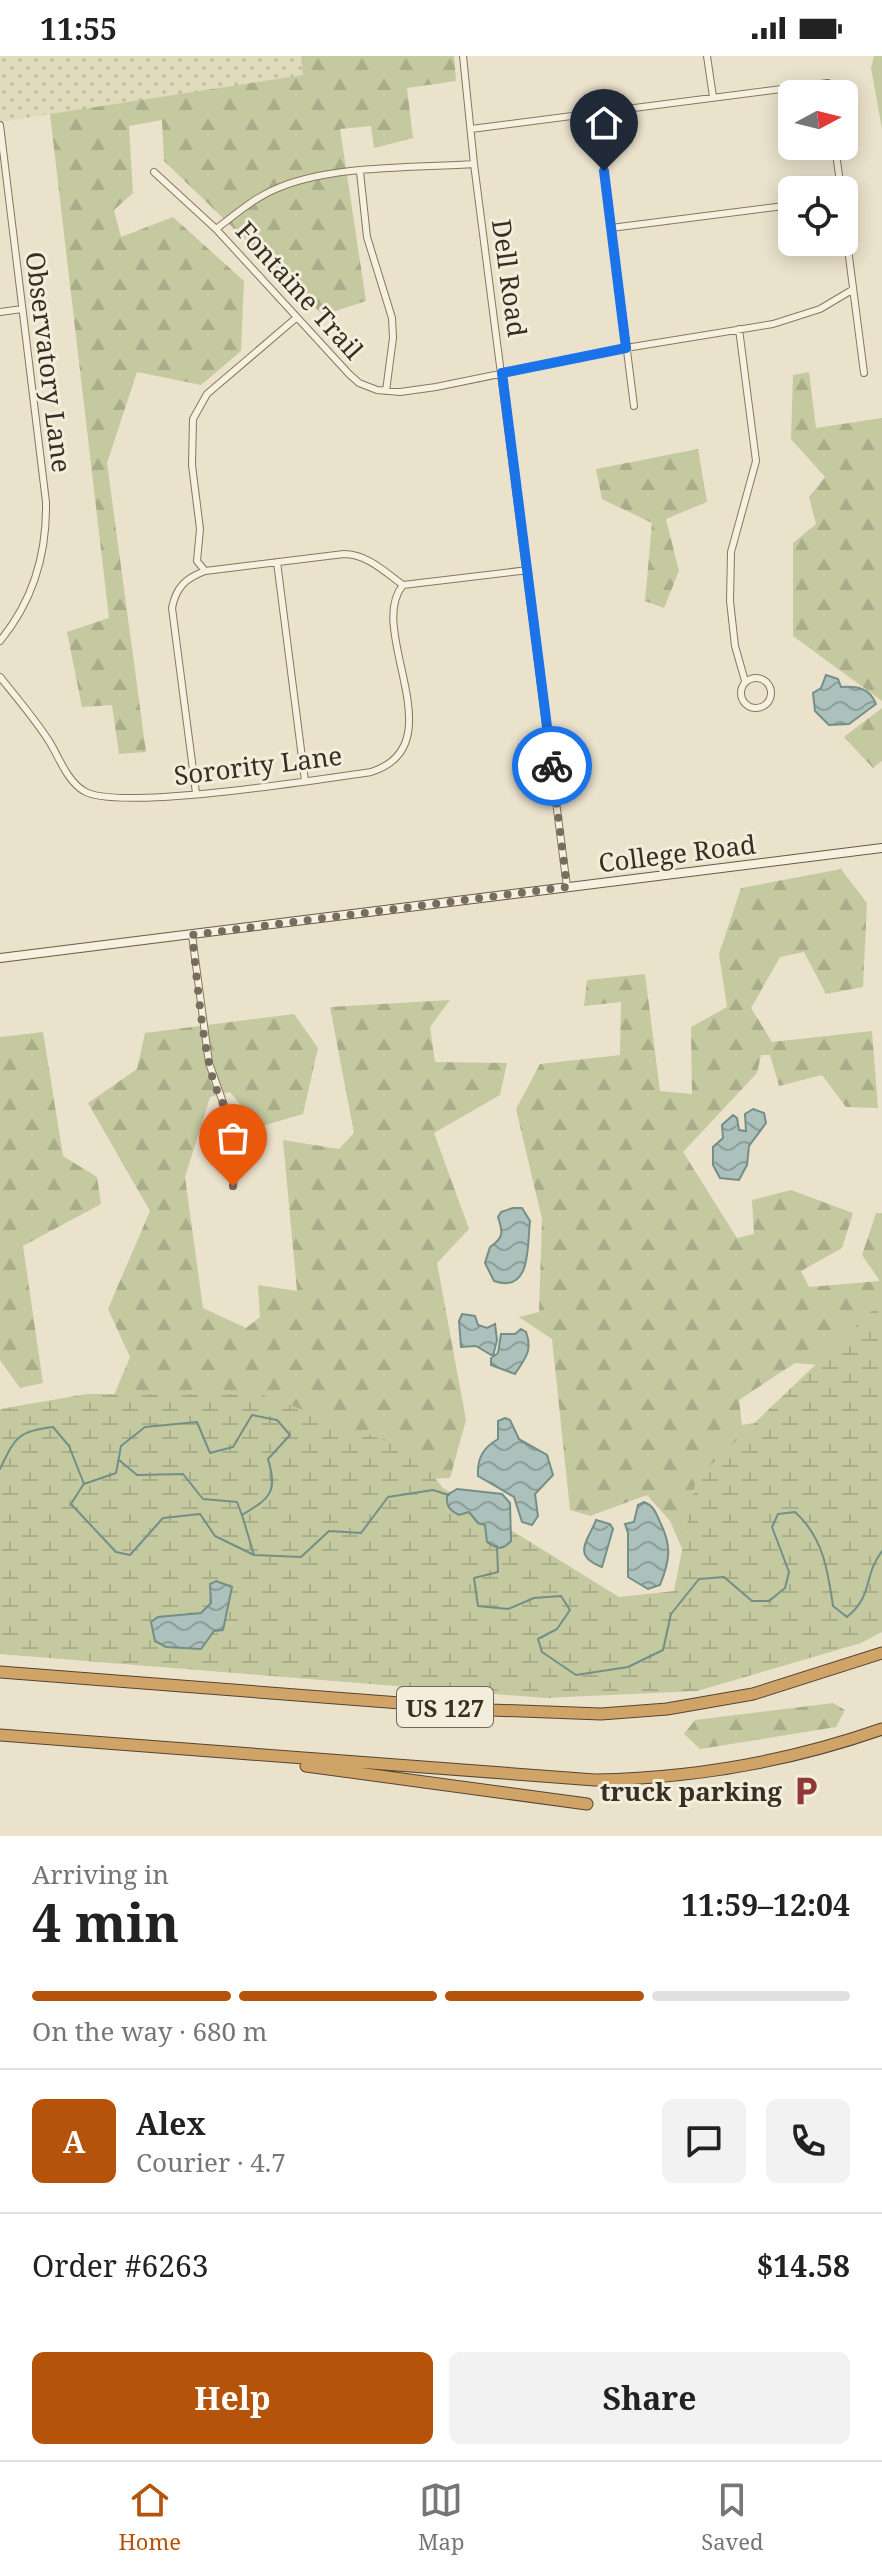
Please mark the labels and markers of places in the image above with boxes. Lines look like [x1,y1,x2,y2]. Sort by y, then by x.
pin [570,89,638,171]
pin [199,1104,267,1186]
place label: truck parking [600,1773,782,1809]
parking icon: truck parking [789,1774,823,1808]

